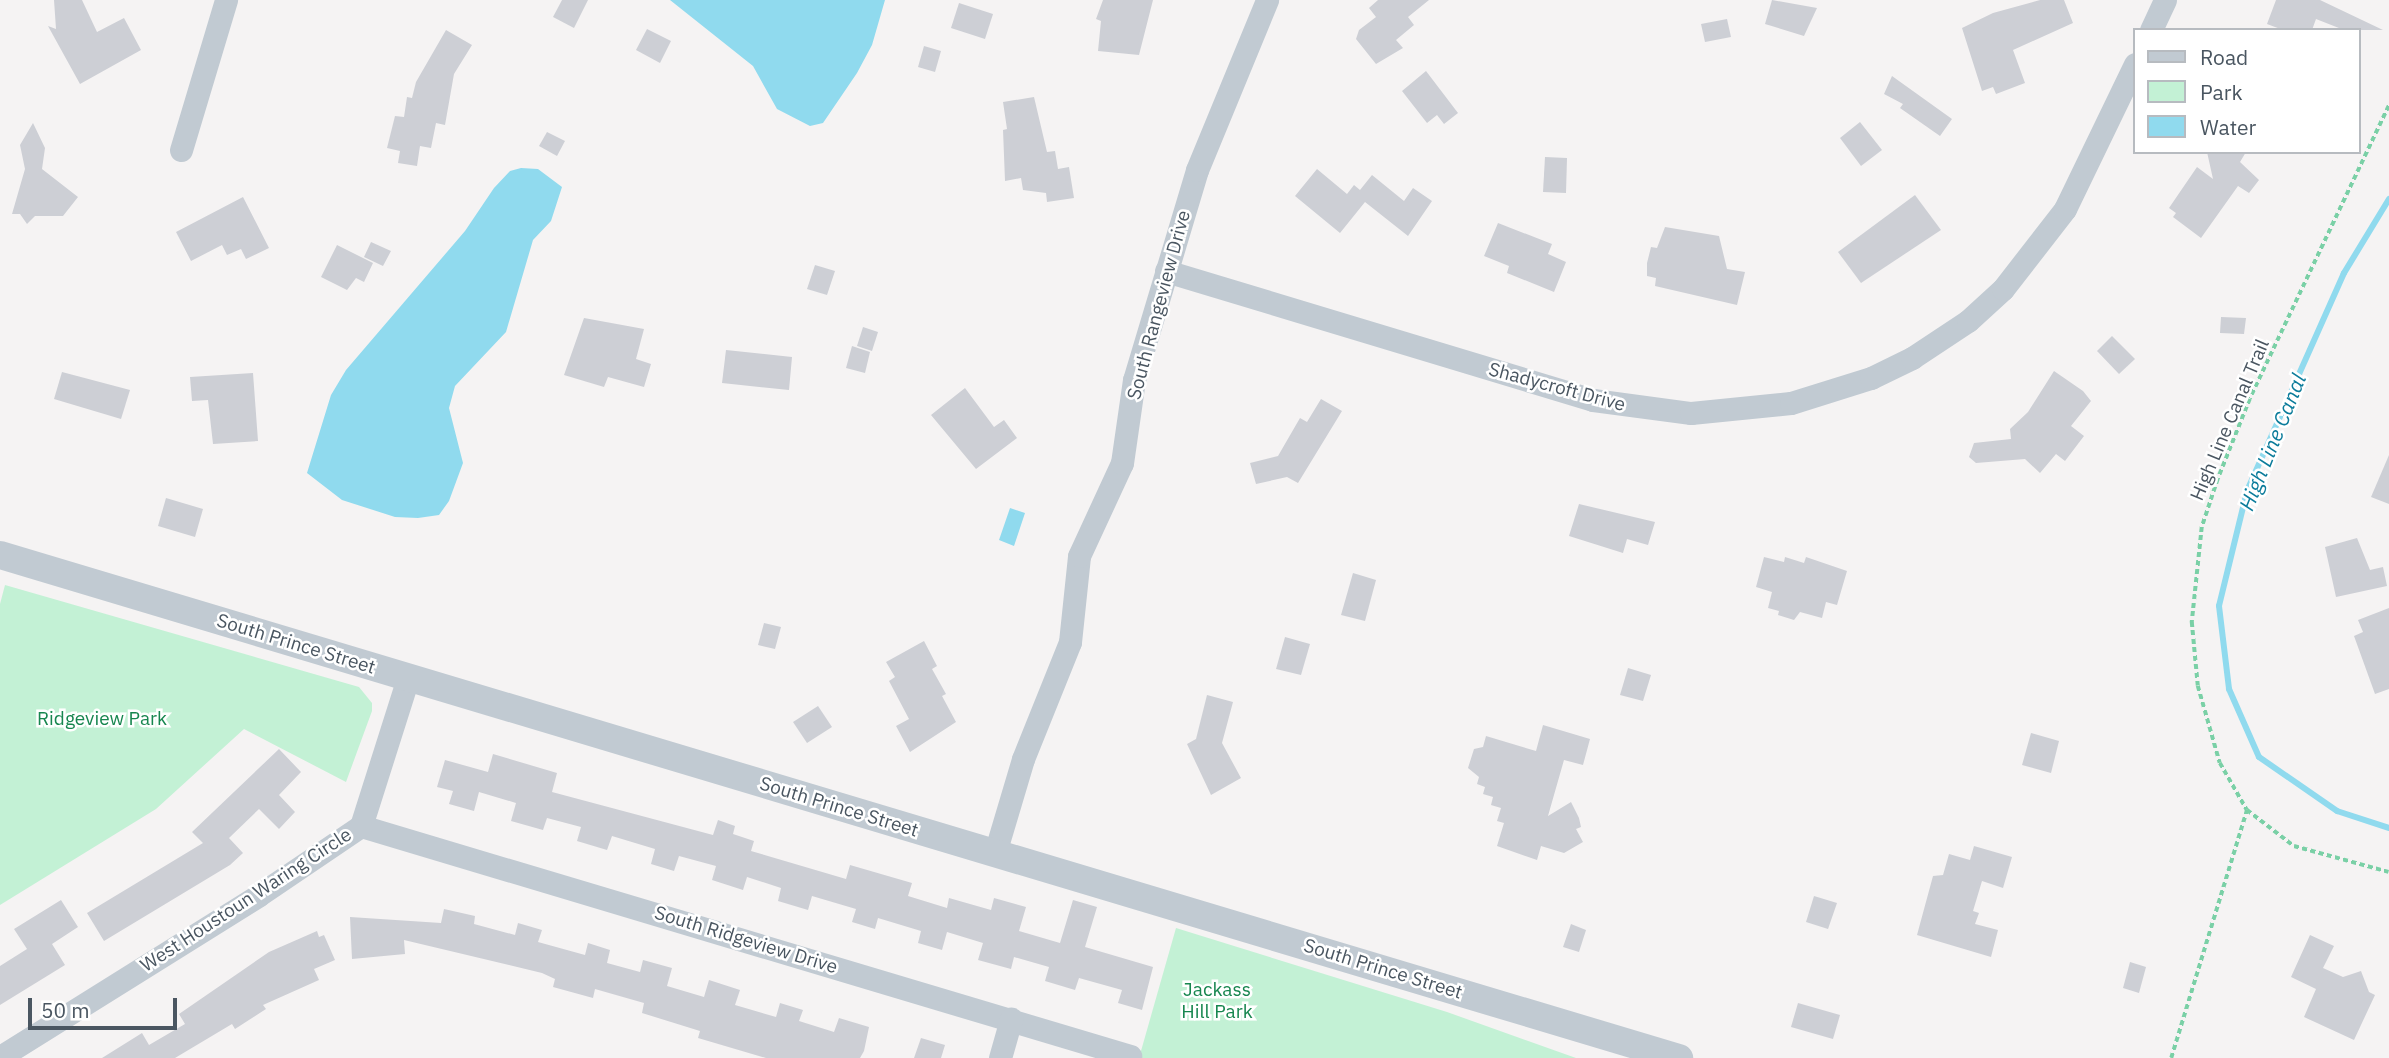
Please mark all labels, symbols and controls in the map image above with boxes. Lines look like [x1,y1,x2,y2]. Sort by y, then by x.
legend [2134,28,2361,154]
text: Road [2200,43,2248,71]
text: Park [2200,78,2243,106]
text: Water [2200,113,2256,141]
street label: South Rangeview Drive [1123,208,1195,402]
street label: High Line Canal Trail [2186,336,2274,504]
street label: Shadycroft Drive [1486,358,1628,416]
water label: High Line Canal [2233,370,2311,514]
street label: South Prince Street [214,609,378,679]
park label: Ridgeview Park [37,708,167,730]
street label: South Prince Street [757,772,921,842]
street label: West Houstoun Waring Circle [136,823,356,977]
street label: South Ridgeview Drive [652,901,840,979]
street label: South Prince Street [1301,934,1465,1004]
park label: Jackass Hill Park [1181,979,1253,1023]
scale bar [32,984,180,1028]
text: 50 m [41,996,90,1024]

